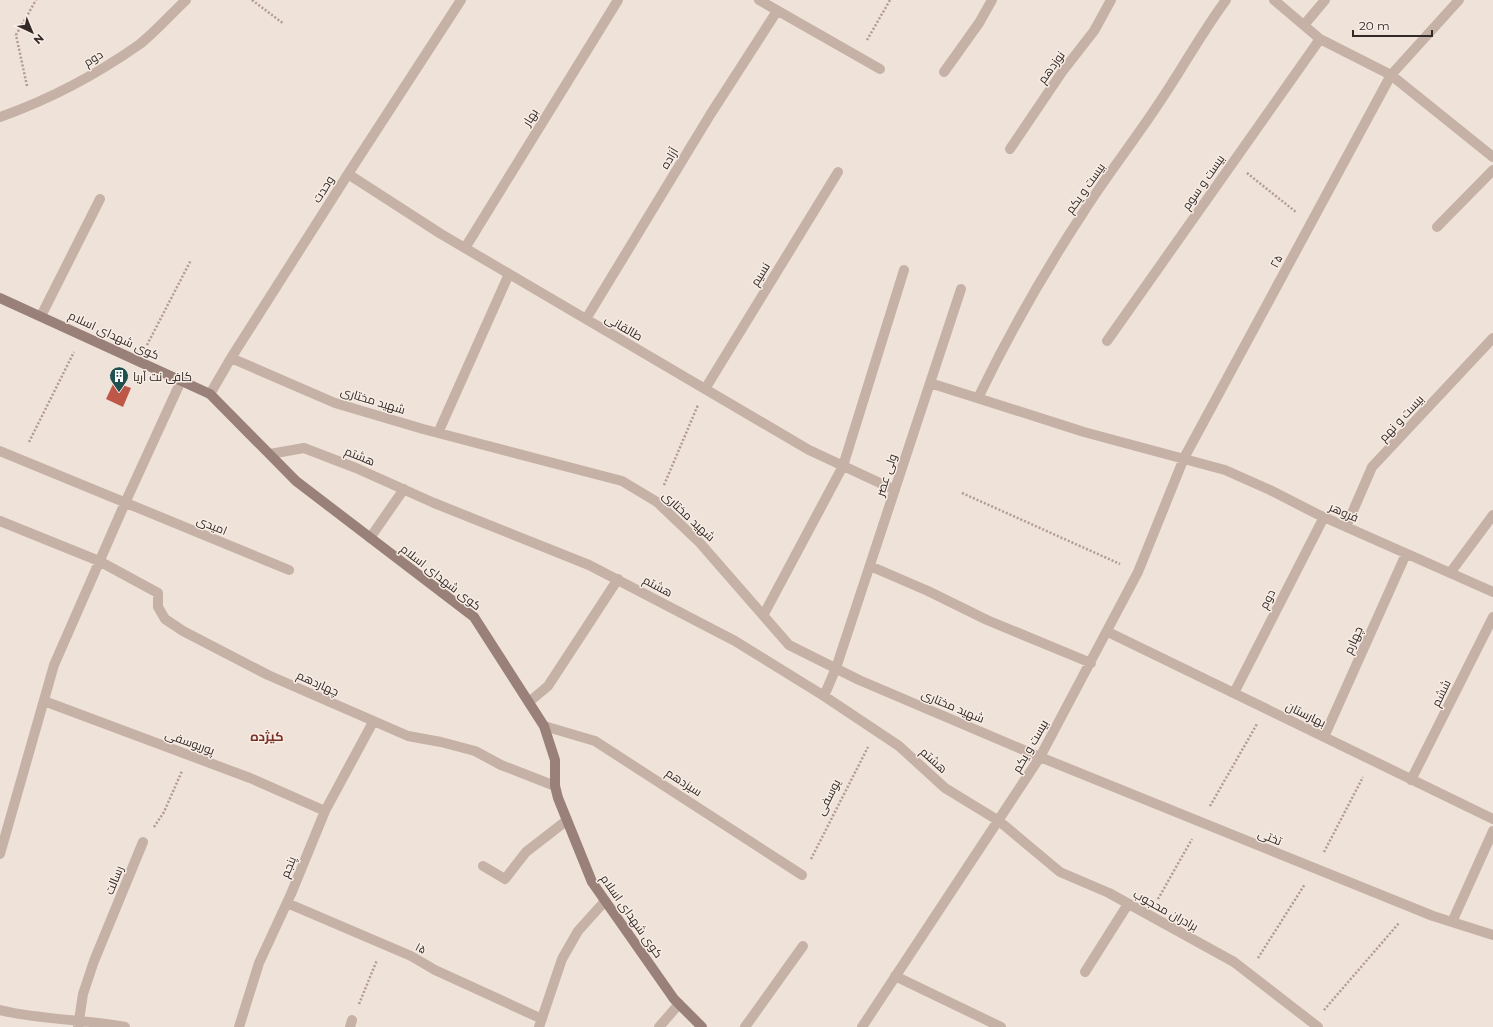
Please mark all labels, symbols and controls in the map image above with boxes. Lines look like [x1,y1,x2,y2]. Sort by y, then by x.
north arrow [12,12,52,52]
scale bar [1353,12,1432,38]
text: 20 m [1359,18,1390,33]
text: N [31,31,47,47]
street label: دوم [81,46,106,70]
street label: نوزدهم [1034,48,1069,87]
street label: بهار [518,105,541,129]
street label: آزاده [657,144,682,171]
street label: بیست و سوم [1178,151,1228,213]
street label: بیست و یکم [1062,160,1109,217]
street label: وحدت [309,173,337,205]
street label: ۲۵ [1266,252,1286,270]
street label: نسیم [747,259,774,289]
street label: کوی شهدای اسلام [66,307,162,364]
street label: طالقانی [603,310,645,344]
building icon: کافی نت آریا [108,365,130,393]
place label: کافی نت آریا [133,369,192,384]
street label: شهید مختاری [339,383,407,417]
street label: بیست و نهم [1375,391,1427,445]
street label: هشتم [342,443,377,470]
street label: ولی عصر [872,452,900,499]
street label: شهید مختاری [659,488,719,544]
street label: فروهر [1326,499,1361,525]
street label: امیدی [195,512,229,538]
street label: کوی شهدای اسلام [397,541,484,614]
street label: هشتم [640,572,675,601]
street label: دوم [1256,587,1279,612]
street label: چهارم [1340,624,1368,657]
street label: چهاردهم [294,667,341,701]
street label: ششم [1428,677,1455,709]
street label: شهید مختاری [919,686,987,726]
street label: بهارستان [1283,698,1329,730]
street label: بیست و یکم [1009,717,1052,776]
street label: پوریوسفی [162,726,218,760]
district label: کیژده [250,728,284,744]
street label: هشتم [917,744,951,777]
street label: سیزدهم [662,765,705,800]
street label: یوسفی [813,776,844,817]
street label: تختی [1256,825,1285,849]
street label: پنجم [277,853,301,881]
street label: رسالت [101,863,127,897]
street label: کوی شهدای اسلام [597,871,666,961]
street label: برادران محجوب [1131,886,1201,934]
street label: ۱۵ [413,939,429,957]

